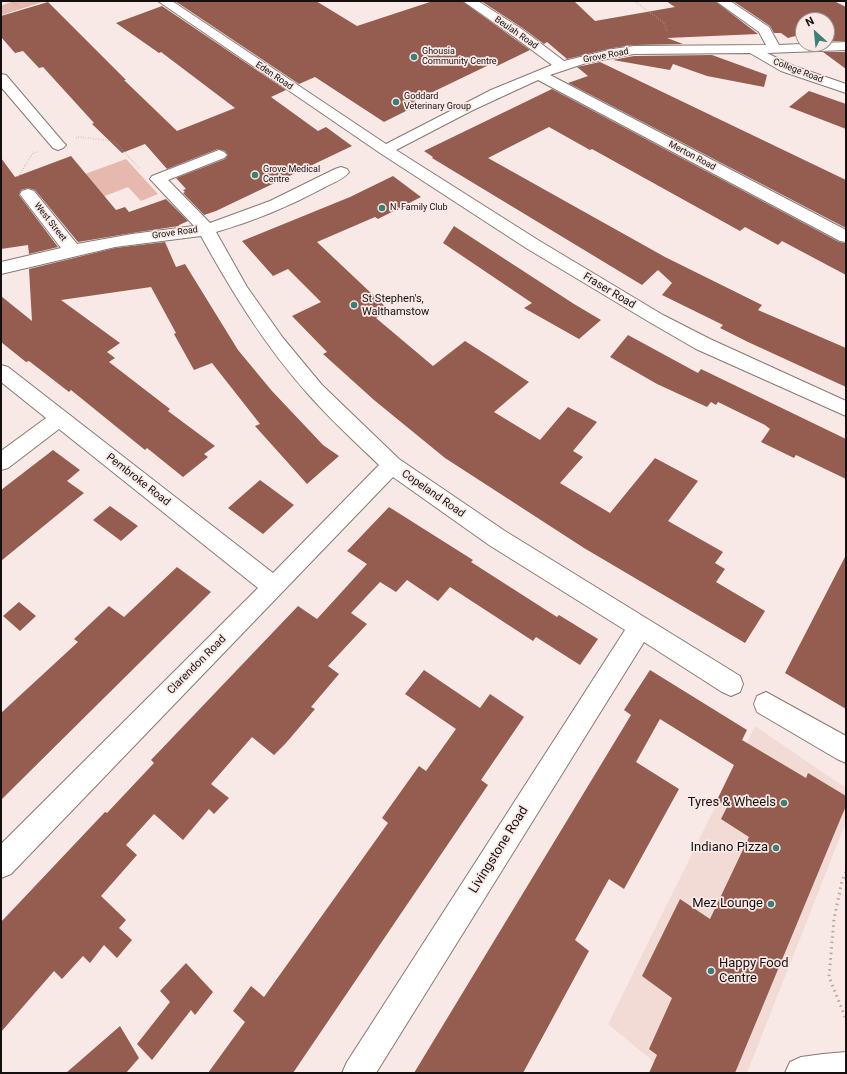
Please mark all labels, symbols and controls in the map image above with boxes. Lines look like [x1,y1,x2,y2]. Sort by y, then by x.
north arrow [795,12,835,52]
street label: Beulah Road [492,14,540,52]
text: N [803,14,816,29]
street label: Grove Road [582,46,630,66]
place label: Ghousia Community Centre [422,47,497,68]
marker: Ghousia Community Centre [409,52,419,62]
street label: College Road [771,56,825,86]
street label: Eden Road [253,60,295,92]
place label: Goddard Veterinary Group [404,92,471,113]
marker: Goddard Veterinary Group [391,97,401,107]
street label: Merton Road [667,139,717,173]
place label: Grove Medical Centre [263,165,320,186]
marker: Grove Medical Centre [250,170,260,180]
street label: West Street [32,200,68,244]
marker: N. Family Club [377,203,387,213]
place label: N. Family Club [390,203,448,213]
street label: Grove Road [151,224,199,242]
street label: Fraser Road [580,270,638,312]
place label: St Stephen's, Walthamstow [362,292,429,318]
marker: St Stephen's, Walthamstow [349,300,359,310]
street label: Pembroke Road [103,451,173,509]
street label: Copeland Road [399,467,467,521]
street label: Clarendon Road [165,633,229,697]
place label: Tyres & Wheels [688,795,776,811]
marker: Tyres & Wheels [779,798,789,808]
street label: Livingstone Road [466,804,532,896]
place label: Indiano Pizza [691,840,768,856]
marker: Indiano Pizza [771,843,781,853]
place label: Mez Lounge [692,896,763,912]
marker: Mez Lounge [766,899,776,909]
place label: Happy Food Centre [719,956,788,987]
marker: Happy Food Centre [706,966,716,976]

